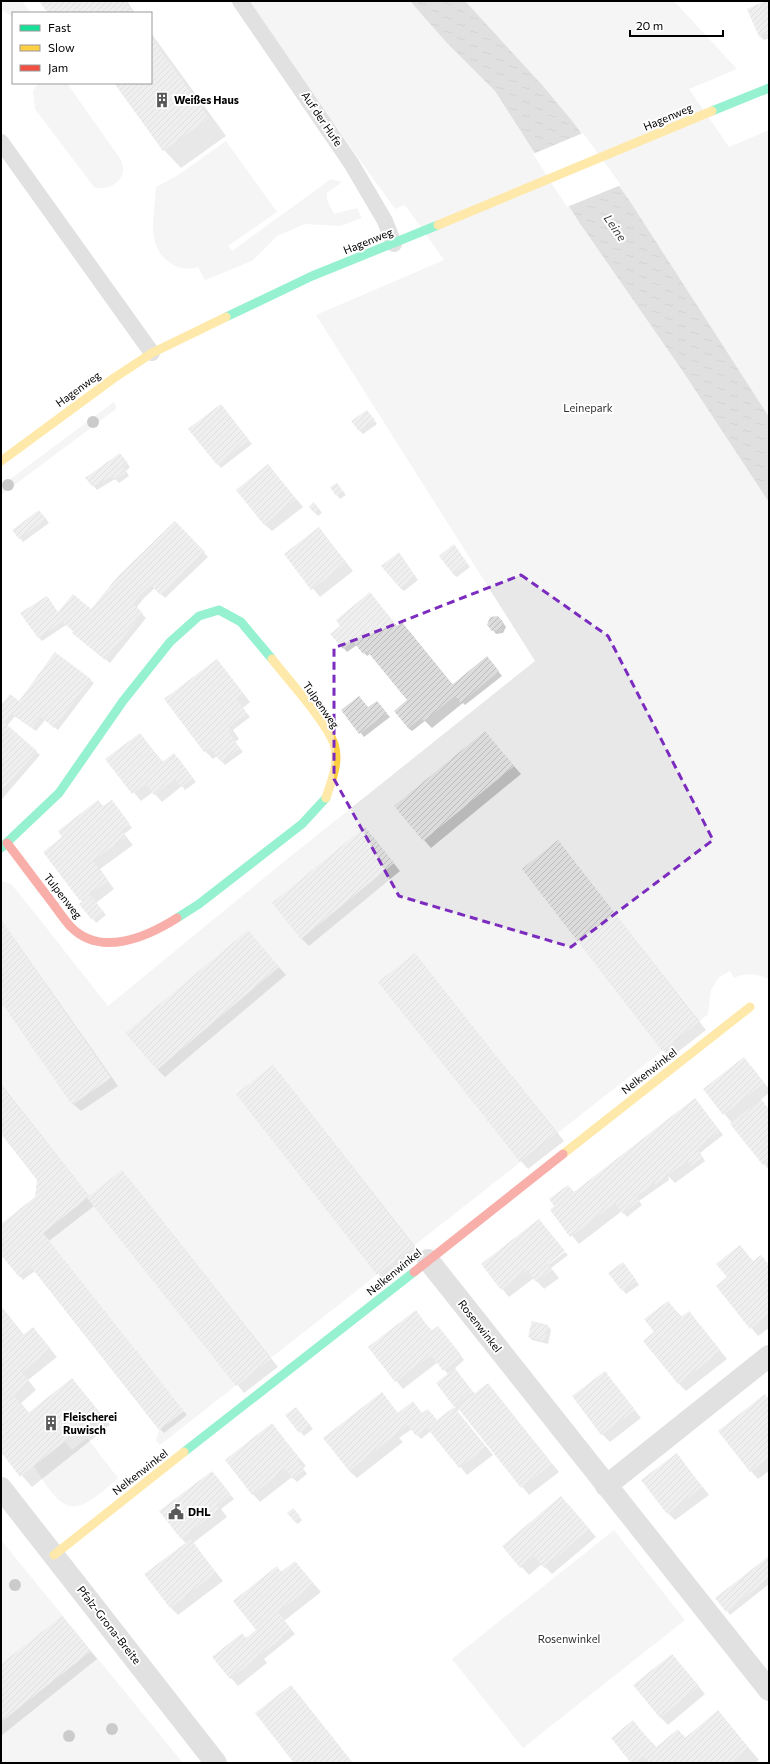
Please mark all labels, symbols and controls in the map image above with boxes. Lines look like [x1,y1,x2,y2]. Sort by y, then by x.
legend [12,12,152,84]
scale bar [630,12,723,38]
text: 20 m [636,18,663,32]
text: Fast [48,20,71,34]
text: Slow [48,40,75,54]
text: Jam [48,60,68,75]
street label: Auf der Hufe [299,89,346,149]
building icon: Weißes Haus [153,91,171,109]
place label: Weißes Haus [174,93,239,106]
street label: Hagenweg [641,100,694,133]
water label: Leine [602,211,630,244]
street label: Hagenweg [341,225,394,256]
street label: Hagenweg [53,368,103,409]
park label: Leinepark [563,401,613,414]
street label: Tulpenweg [301,679,342,731]
street label: Tulpenweg [42,870,85,921]
street label: Nelkenwinkel [618,1045,679,1096]
street label: Nelkenwinkel [364,1246,424,1298]
street label: Rosenwinkel [456,1297,505,1354]
place label: Fleischerei Ruwisch [63,1410,117,1436]
building icon: Fleischerei Ruwisch [42,1414,60,1432]
street label: Nelkenwinkel [109,1446,170,1497]
public building icon: DHL [167,1503,185,1521]
place label: DHL [188,1505,211,1518]
street label: Pfalz-Grona-Breite [75,1583,144,1666]
park label: Rosenwinkel [538,1632,600,1645]

